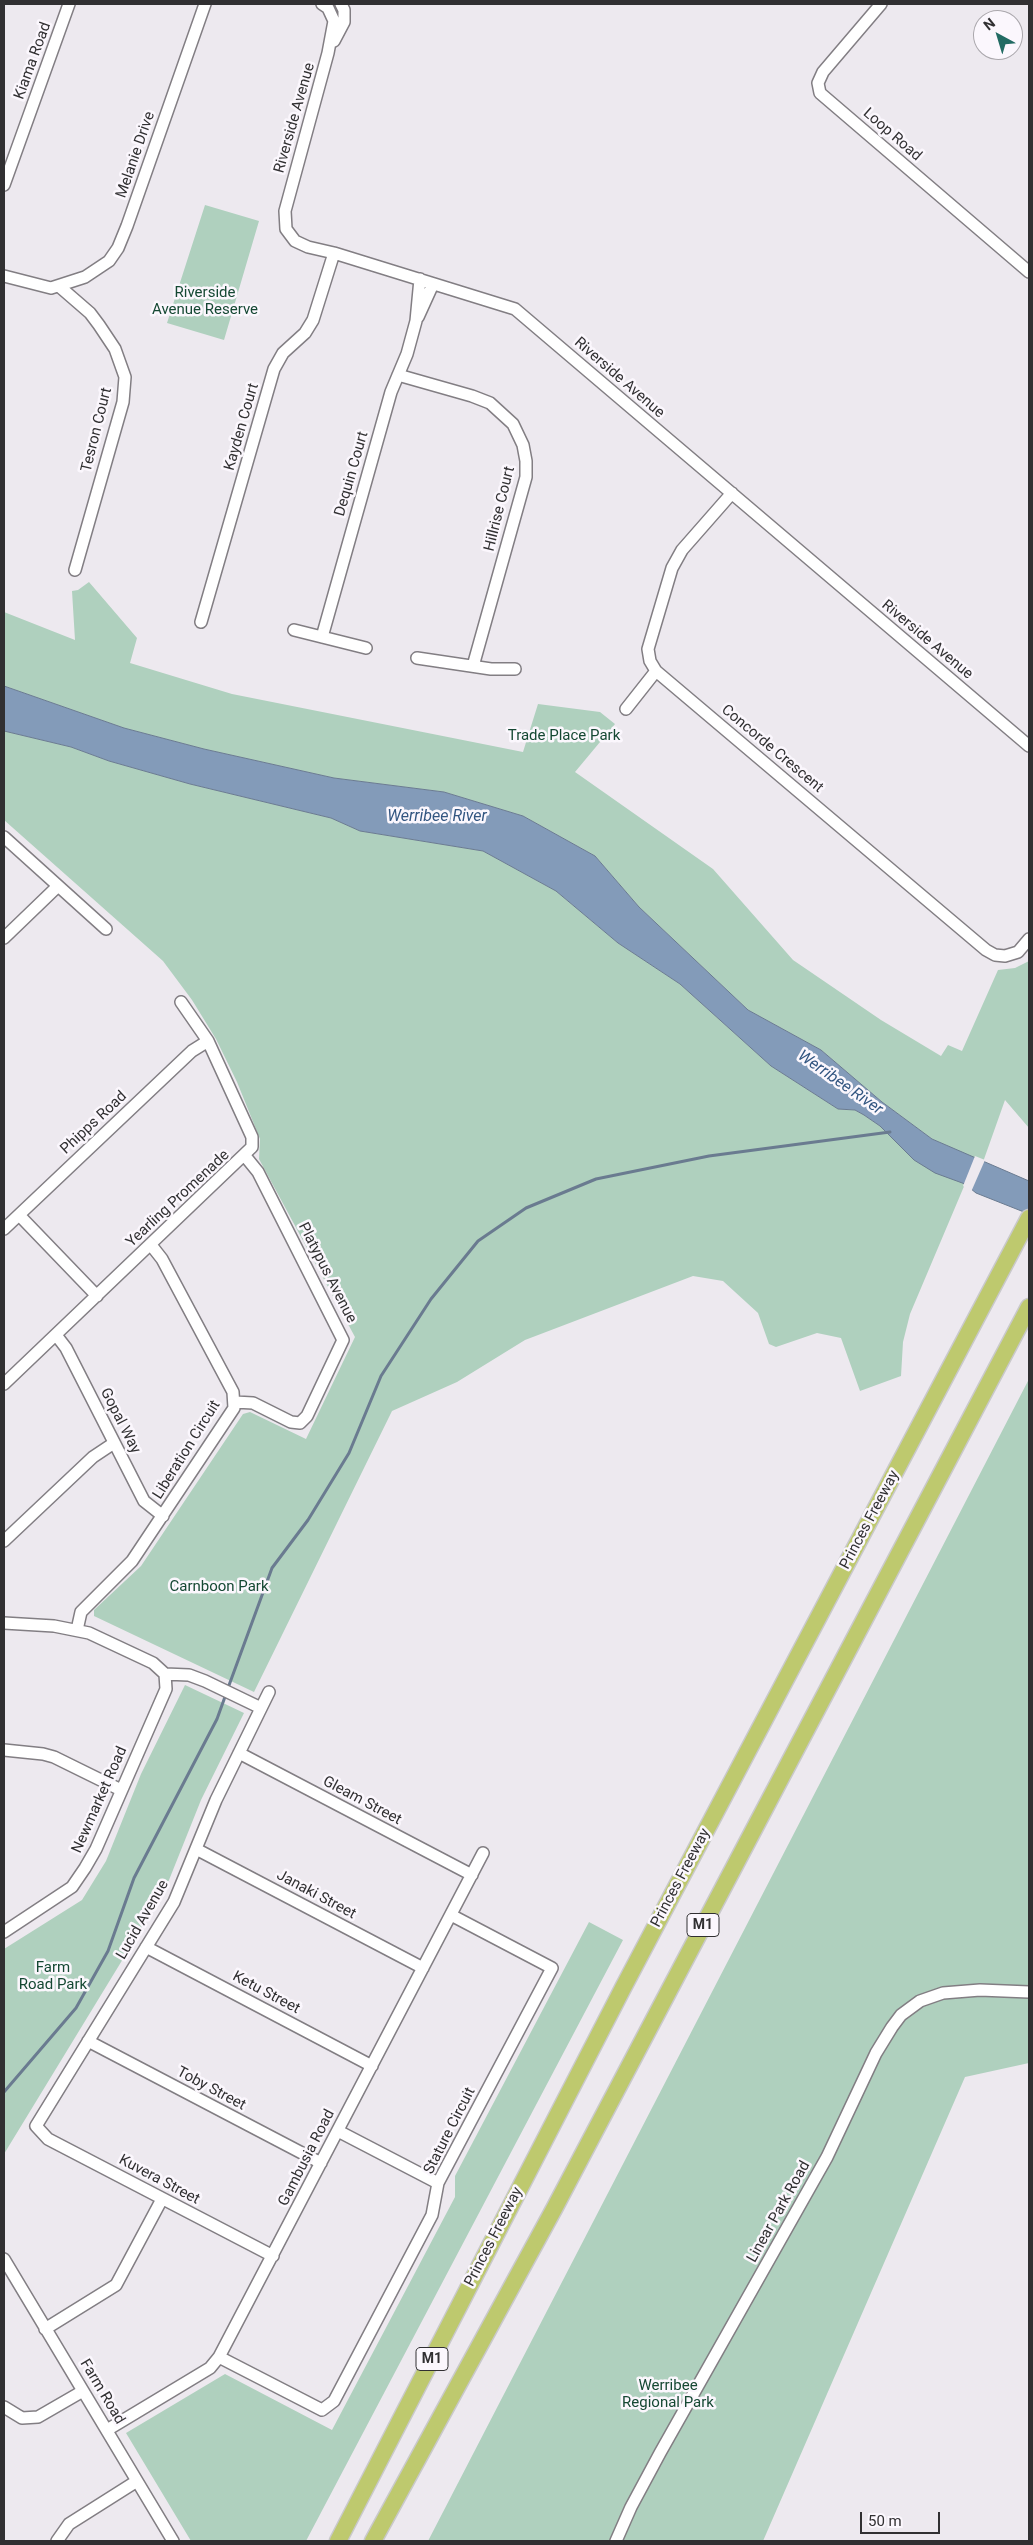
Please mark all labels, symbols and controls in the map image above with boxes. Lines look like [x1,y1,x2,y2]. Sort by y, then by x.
north arrow [973,10,1023,60]
text: N [980,15,998,33]
street label: Kiama Road [11,20,55,102]
street label: Riverside Avenue [271,61,319,175]
street label: Loop Road [859,105,925,165]
street label: Melanie Drive [113,109,159,201]
park label: Riverside Avenue Reserve [152,284,258,319]
street label: Riverside Avenue [570,334,668,422]
street label: Kayden Court [221,381,263,473]
street label: Tesron Court [78,386,116,474]
street label: Dequin Court [331,430,373,518]
street label: Hillrise Court [481,465,519,553]
street label: Riverside Avenue [878,597,976,683]
street label: Concorde Crescent [717,701,827,797]
park label: Trade Place Park [508,727,620,745]
water label: Werribee River [387,807,487,827]
water label: Werribee River [794,1047,886,1119]
street label: Phipps Road [57,1088,131,1158]
street label: Yearling Promenade [123,1147,233,1251]
street label: Platypus Avenue [294,1220,360,1326]
street label: Gopal Way [96,1385,144,1457]
street label: Liberation Circuit [149,1397,225,1503]
street label: Princes Freeway [836,1468,904,1572]
park label: Carnboon Park [169,1578,269,1596]
street label: Newmarket Road [68,1744,132,1856]
street label: Gleam Street [320,1773,404,1829]
street label: Princes Freeway [647,1826,715,1930]
street label: Janaki Street [273,1867,359,1923]
street label: Lucid Avenue [113,1877,173,1963]
road number: M1 [687,1914,719,1936]
park label: Farm Road Park [19,1959,87,1994]
street label: Ketu Street [229,1968,303,2018]
street label: Toby Street [173,2063,249,2115]
street label: Stature Circuit [420,2085,480,2177]
street label: Gambusia Road [275,2107,339,2209]
street label: Kuvera Street [116,2151,202,2209]
street label: Linear Park Road [744,2158,814,2266]
street label: Princes Freeway [461,2184,527,2290]
road number: M1 [416,2348,448,2370]
street label: Farm Road [76,2356,128,2428]
park label: Werribee Regional Park [622,2377,714,2412]
scale bar [863,2502,943,2534]
text: 50 m [868,2512,902,2530]

